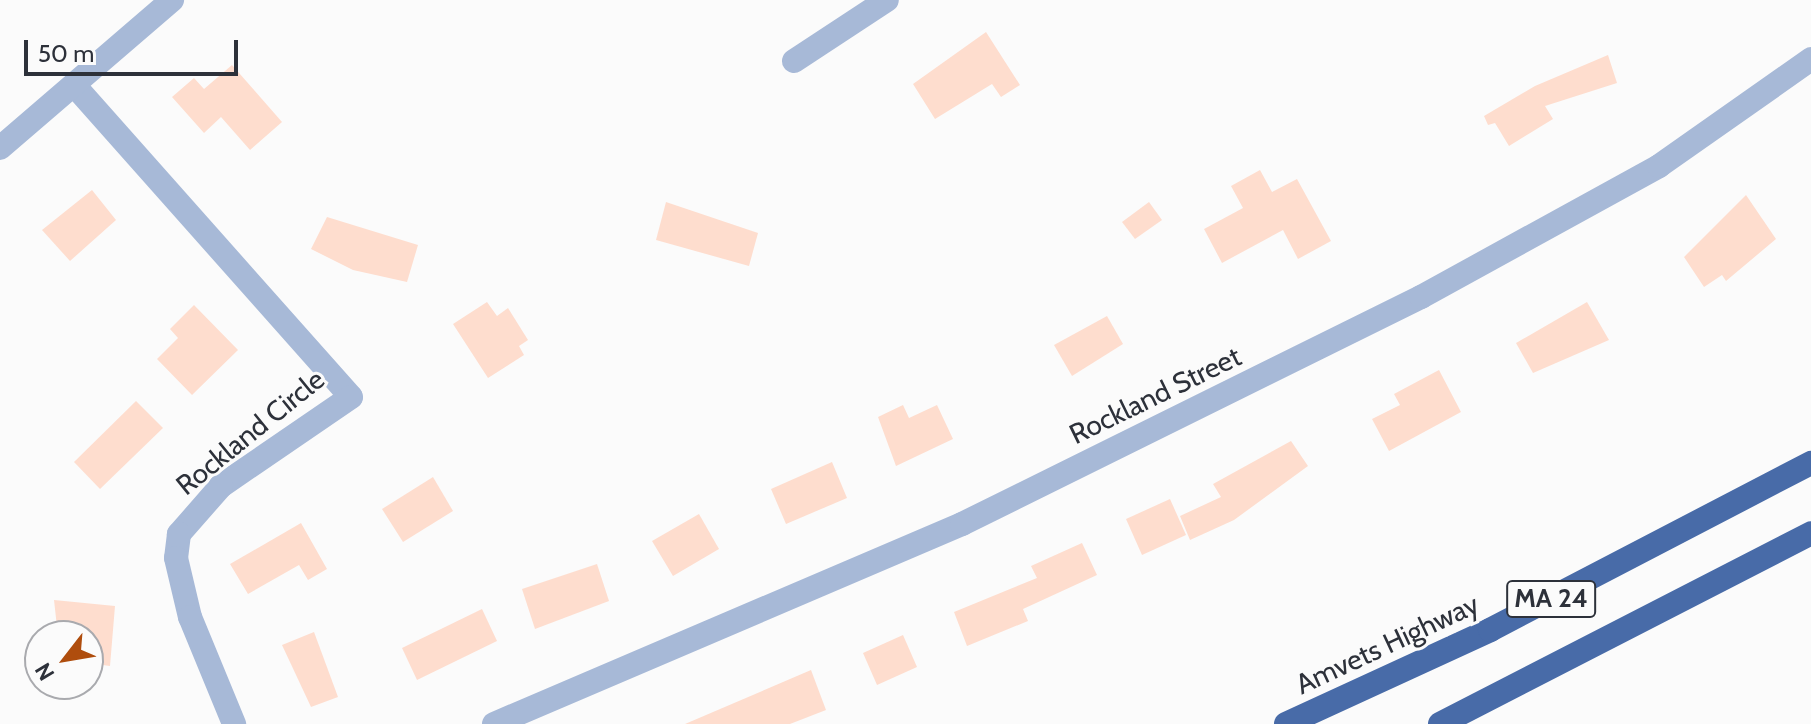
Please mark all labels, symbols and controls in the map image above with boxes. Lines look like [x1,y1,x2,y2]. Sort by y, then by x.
scale bar [28,24,242,74]
text: 50 m [38,39,94,68]
street label: Rockland Street [1064,339,1246,451]
street label: Rockland Circle [169,362,331,502]
road number: MA 24 [1505,577,1597,621]
street label: Amvets Highway [1290,587,1484,701]
north arrow [24,620,104,700]
text: N [29,658,60,685]

